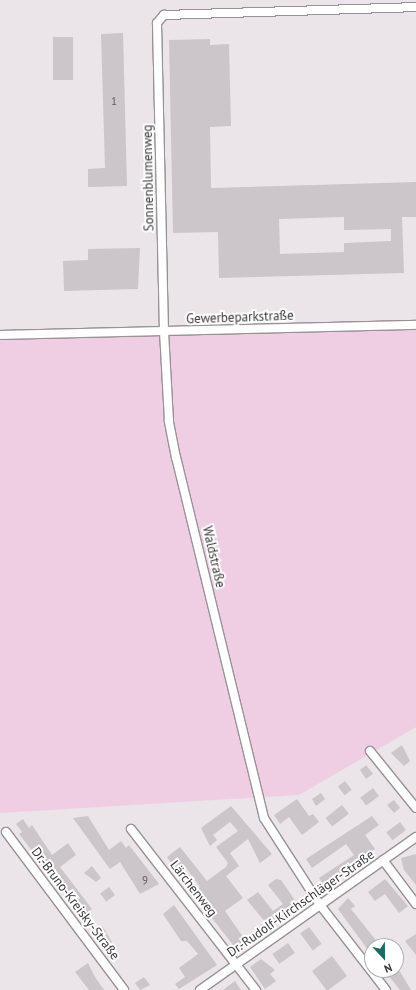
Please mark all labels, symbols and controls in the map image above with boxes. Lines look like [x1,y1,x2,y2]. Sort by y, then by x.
house number: 1 [111,94,117,108]
street label: Sonnenblumenweg [140,124,158,232]
street label: Gewerbeparkstraße [186,308,294,328]
street label: Waldstraße [198,525,228,589]
street label: Dr.-Bruno-Kreisky-Straße [28,845,122,963]
street label: Dr.-Rudolf-Kirchschläger-Straße [225,847,377,961]
street label: Lärchenweg [166,858,220,920]
house number: 9 [142,873,148,887]
north arrow [364,938,404,978]
text: N [382,960,394,976]

